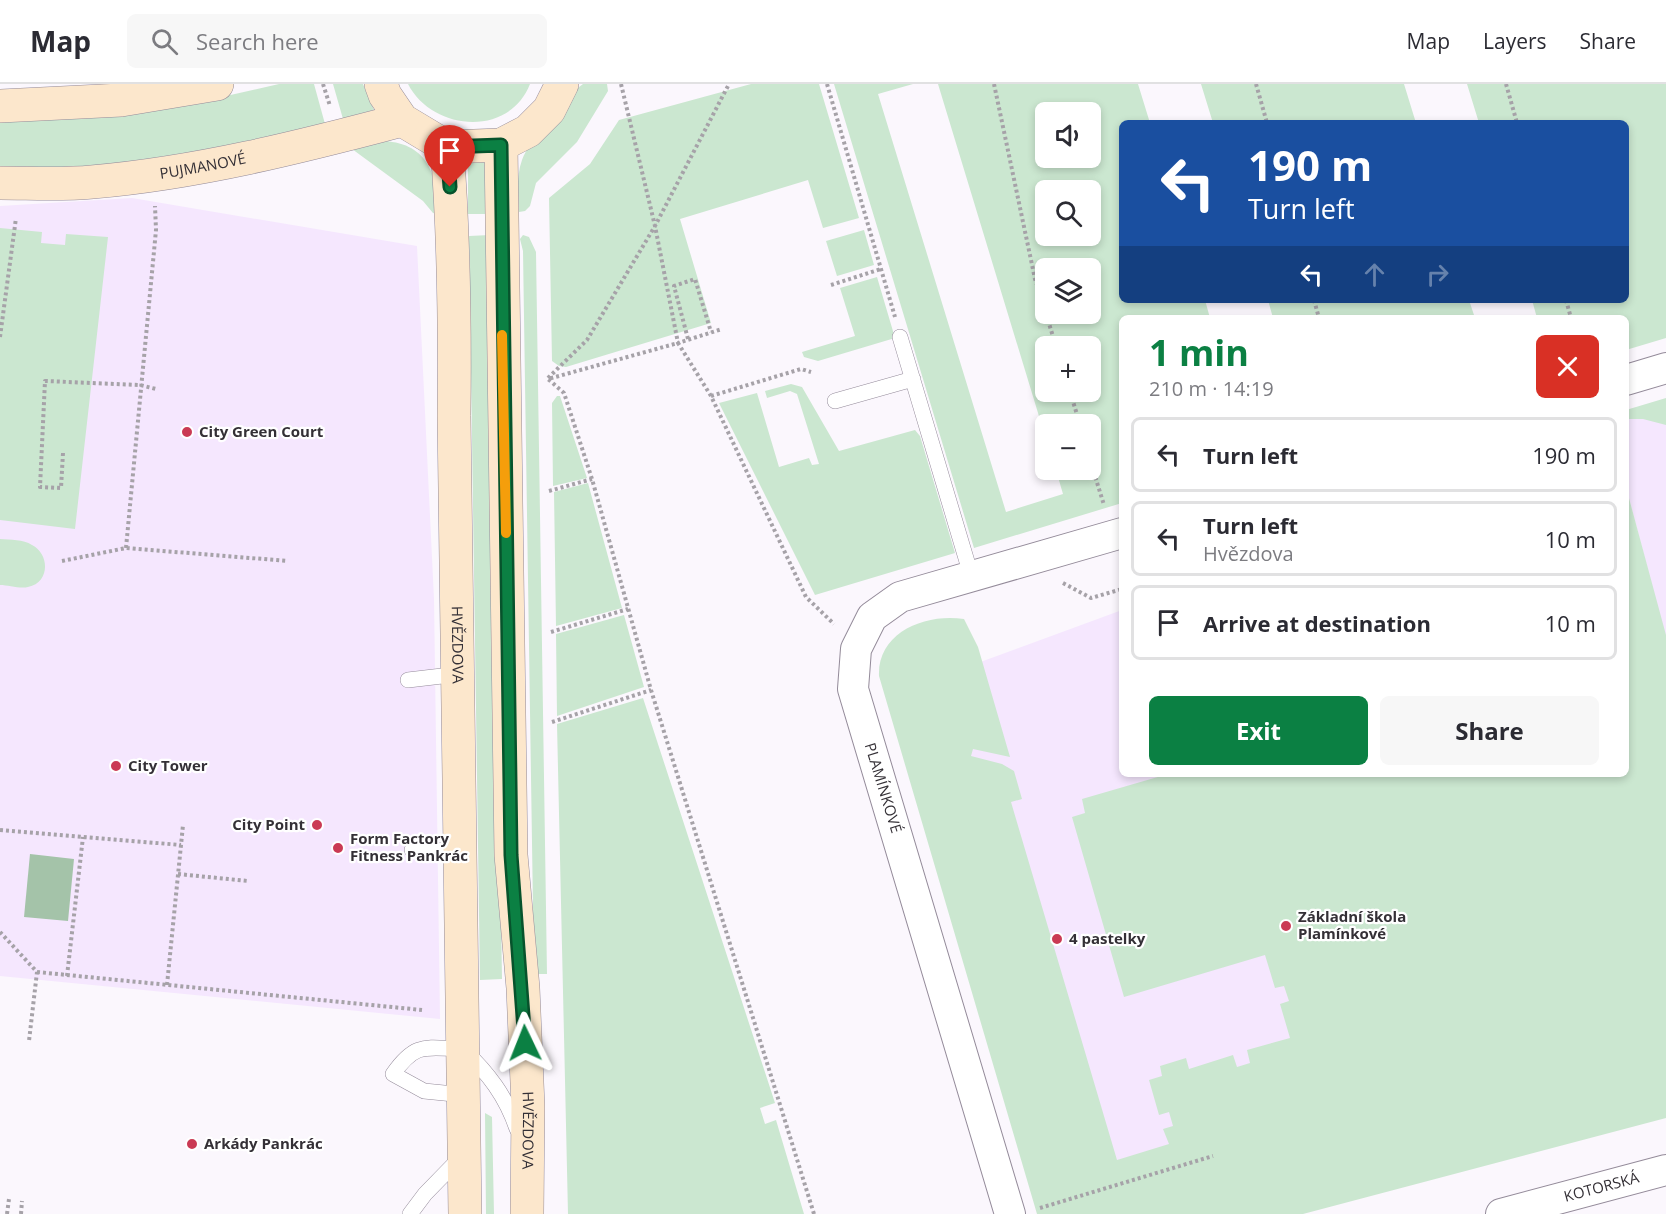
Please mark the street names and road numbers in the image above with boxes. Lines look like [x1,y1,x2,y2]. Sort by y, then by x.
street label: PUJMANOVÉ [158,148,248,183]
street label: HVĚZDOVA [448,606,469,684]
street label: PLAMÍNKOVÉ [861,740,907,835]
street label: HVĚZDOVA [518,1091,539,1170]
street label: KOTORSKÁ [1561,1167,1641,1206]

